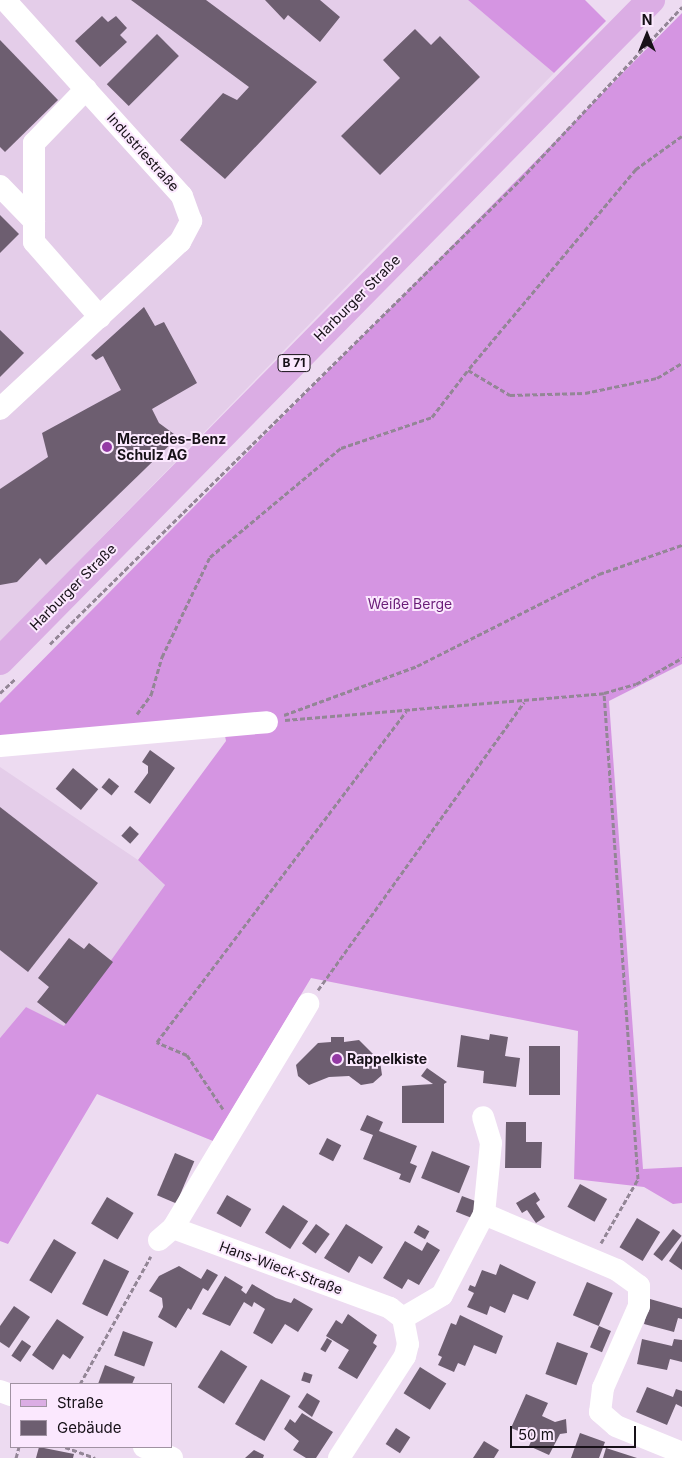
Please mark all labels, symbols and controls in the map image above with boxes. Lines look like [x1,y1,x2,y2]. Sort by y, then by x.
north arrow [622,10,672,60]
text: N [642,11,652,28]
street label: Industriestraße [103,109,183,195]
street label: Harburger Straße [310,251,404,345]
road number: B 71 [276,353,312,372]
place label: Mercedes-Benz Schulz AG [117,431,226,464]
marker: Mercedes-Benz Schulz AG [101,441,113,453]
street label: Harburger Straße [26,540,120,634]
park label: Weiße Berge [368,596,452,612]
place label: Rappelkiste [347,1051,427,1067]
marker: Rappelkiste [331,1053,343,1065]
street label: Hans-Wieck-Straße [217,1238,345,1298]
legend [10,1383,172,1448]
text: Straße [57,1393,104,1412]
scale bar [512,1416,638,1448]
text: Gebäude [57,1418,122,1437]
text: 50 m [518,1425,554,1444]

